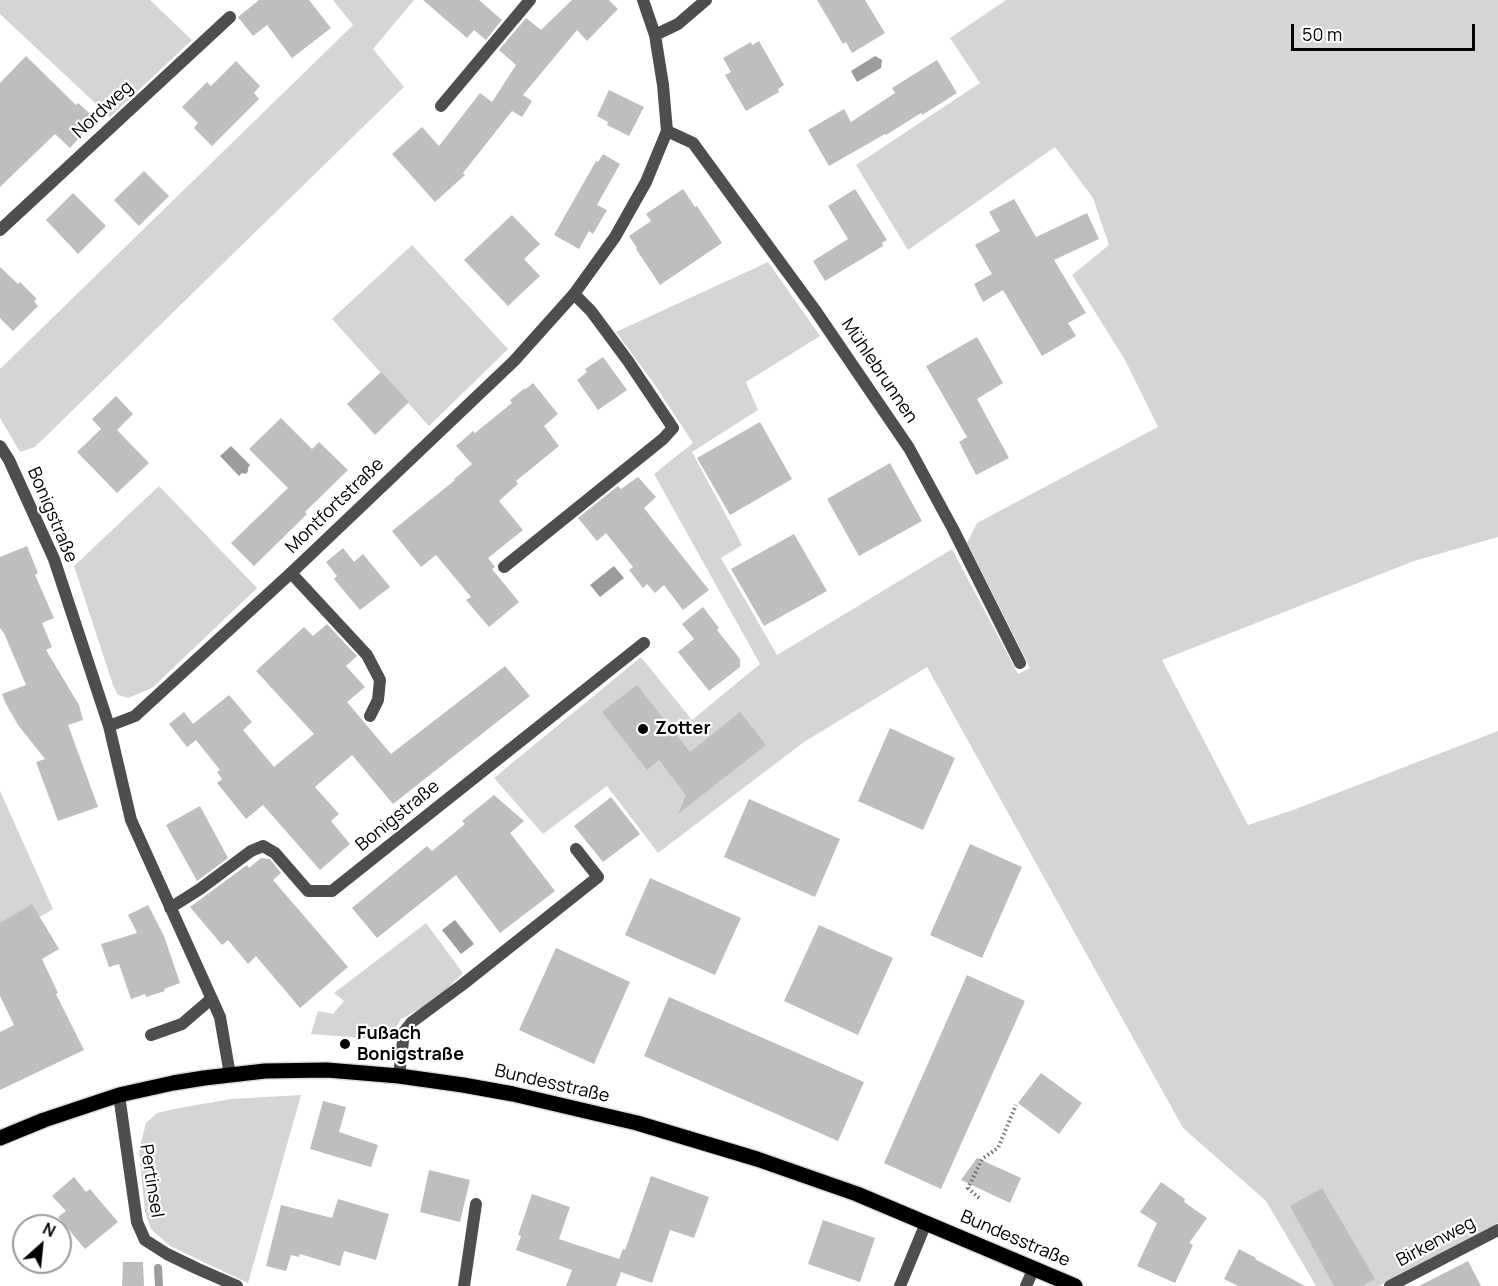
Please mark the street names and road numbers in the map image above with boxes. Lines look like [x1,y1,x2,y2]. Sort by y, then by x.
street label: Nordweg [68,77,138,143]
street label: Mühlebrunnen [836,315,922,427]
street label: Montfortstraße [281,454,389,558]
street label: Bonigstraße [22,464,82,566]
street label: Bonigstraße [352,776,444,856]
street label: Bundesstraße [493,1060,611,1108]
street label: Pertinsel [135,1143,167,1219]
street label: Bundesstraße [957,1206,1073,1272]
street label: Birkenweg [1393,1212,1479,1272]

